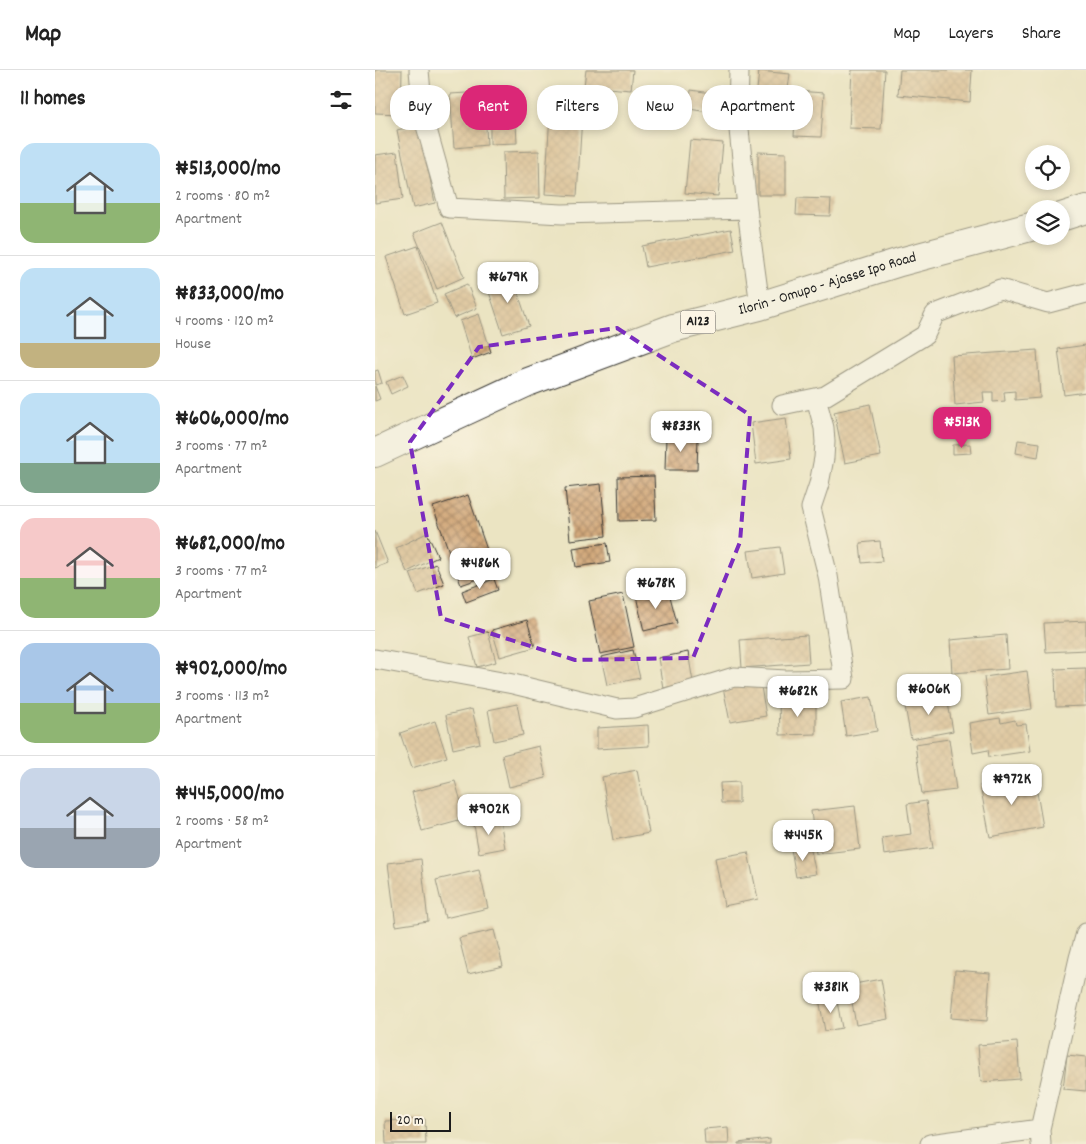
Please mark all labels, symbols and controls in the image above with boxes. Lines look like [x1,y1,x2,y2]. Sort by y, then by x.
text: Map [25,18,61,52]
text: Map [893,22,920,47]
text: Layers [948,22,994,47]
text: Share [1022,22,1061,47]
text: 11 homes [20,85,85,115]
chip: Buy [390,85,450,130]
chip: Rent [460,85,527,130]
chip: Filters [537,85,618,130]
chip: New [628,85,692,130]
chip: Apartment [702,85,813,130]
icon: filters [327,86,355,114]
map controls [1025,145,1070,245]
button: locate [1025,145,1070,190]
text: ₦513,000/mo [175,155,281,185]
icon: home [60,163,120,223]
text: 2 rooms · 80 m² [175,185,270,208]
button: layers [1025,200,1070,245]
text: Apartment [175,208,242,231]
street label: Ilorin - Omupo - Ajasse Ipo Road [736,247,919,322]
pin: ₦679K [473,262,543,304]
text: ₦679K [488,266,528,289]
text: ₦833,000/mo [175,280,284,310]
icon: home [60,288,120,348]
text: 4 rooms · 120 m² [175,310,274,333]
road number: A123 [681,310,715,334]
text: House [175,333,211,356]
text: ₦606,000/mo [175,405,289,435]
pin: ₦513K [927,406,997,449]
pin: ₦833K [646,410,716,453]
text: ₦513K [944,411,980,434]
icon: home [60,413,120,473]
text: ₦833K [662,415,700,438]
text: 3 rooms · 77 m² [175,435,267,458]
text: Apartment [175,458,242,481]
text: ₦682,000/mo [175,530,285,560]
icon: home [60,538,120,598]
pin: ₦486K [445,548,515,590]
text: ₦486K [461,552,499,575]
text: 3 rooms · 77 m² [175,560,267,583]
pin: ₦678K [621,568,691,610]
text: ₦678K [637,572,675,595]
text: Apartment [175,583,242,606]
text: ₦902,000/mo [175,655,287,685]
icon: home [60,663,120,723]
pin: ₦606K [894,674,964,716]
pin: ₦682K [763,676,833,718]
text: ₦606K [908,678,950,701]
text: ₦682K [778,680,818,703]
text: 3 rooms · 113 m² [175,685,269,708]
text: Apartment [175,708,242,731]
pin: ₦972K [977,764,1047,806]
text: ₦972K [993,768,1031,791]
text: ₦445,000/mo [175,780,284,810]
icon: home [60,788,120,848]
pin: ₦902K [454,794,524,836]
text: ₦902K [469,798,509,821]
text: 2 rooms · 58 m² [175,810,269,833]
pin: ₦445K [768,820,838,862]
text: ₦445K [784,824,822,847]
text: Apartment [175,833,242,856]
pin: ₦381K [796,972,866,1014]
text: ₦381K [814,976,848,999]
scale bar [390,1109,451,1132]
text: 20 m [397,1111,424,1131]

